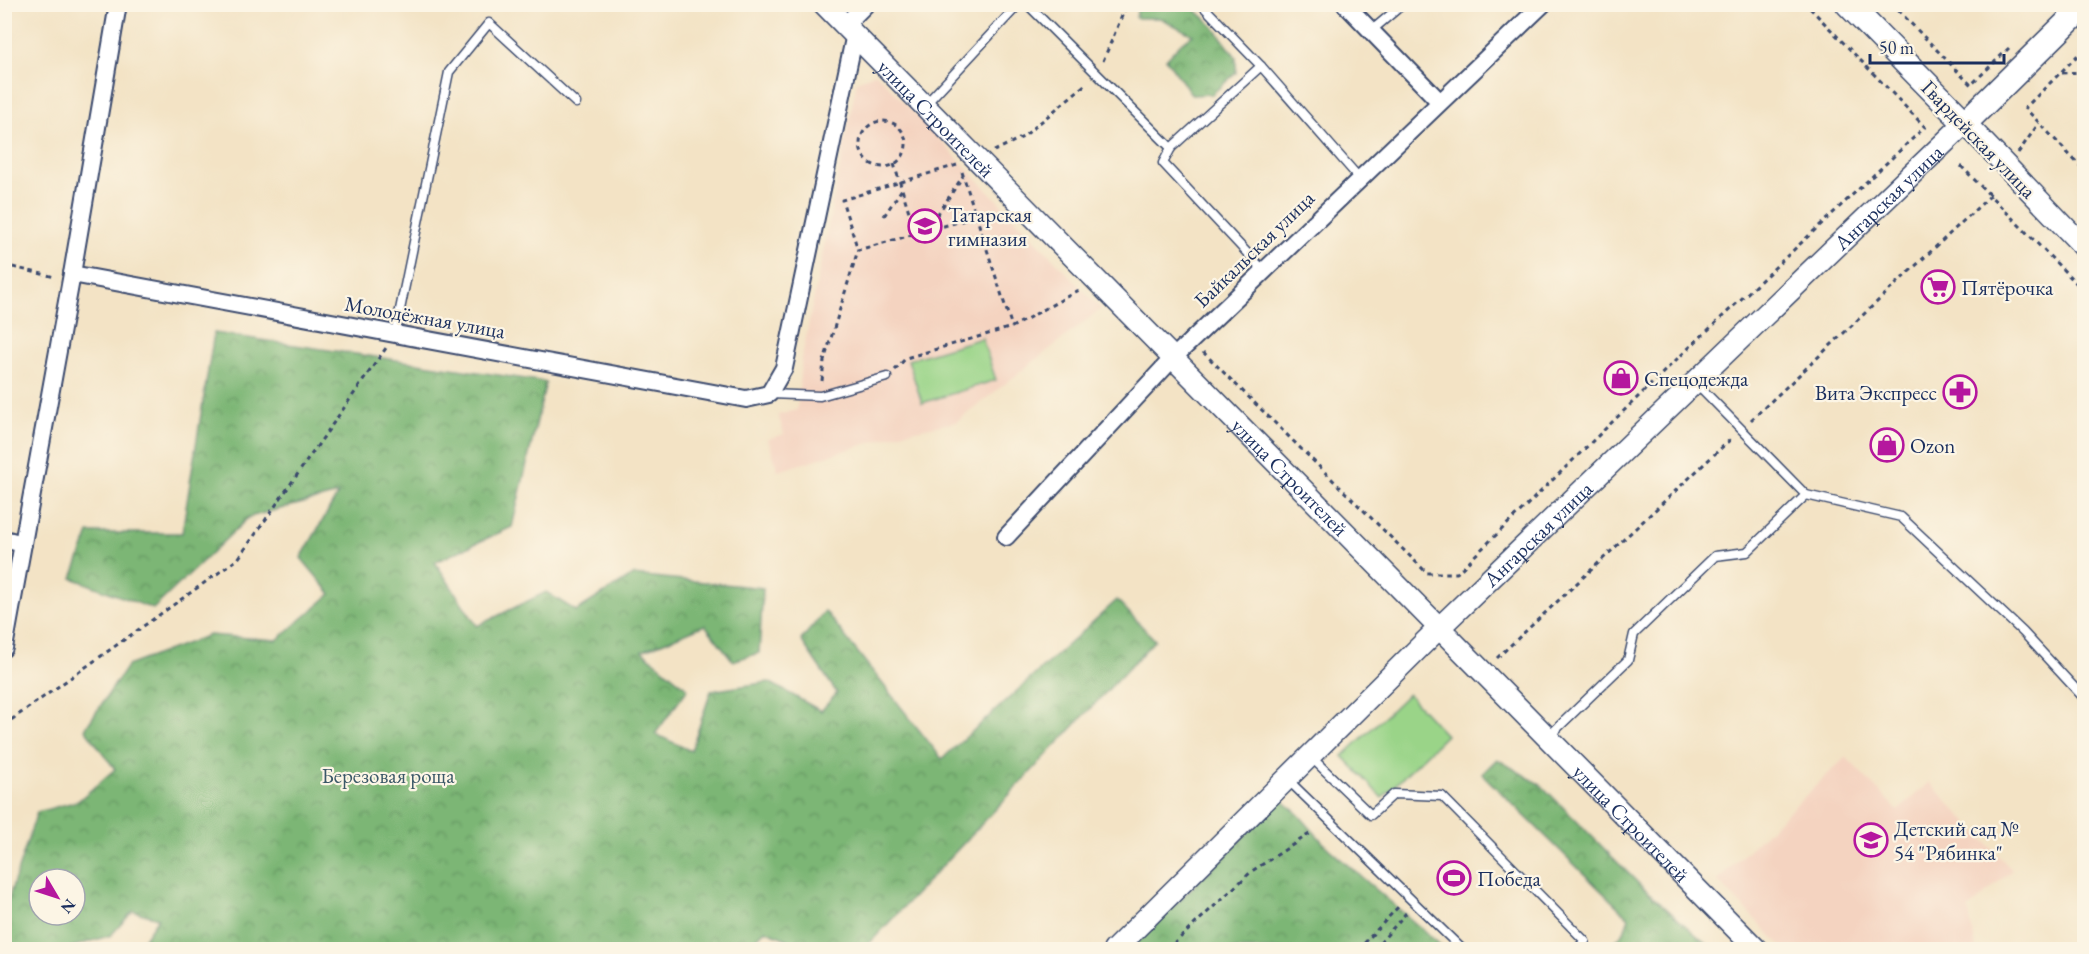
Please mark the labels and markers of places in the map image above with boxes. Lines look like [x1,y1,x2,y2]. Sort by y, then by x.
place label: Татарская гимназия [948,201,1032,252]
school or university icon: Татарская гимназия [907,208,943,244]
supermarket icon: Пятёрочка [1920,269,1956,305]
place label: Пятёрочка [1961,274,2054,301]
shop icon: Спецодежда [1603,360,1639,396]
place label: Спецодежда [1644,365,1749,392]
pharmacy icon: Вита Экспресс [1942,374,1978,410]
place label: Вита Экспресс [1815,379,1937,406]
shop icon: Ozon [1869,427,1905,463]
place label: Ozon [1910,432,1955,459]
place label: Детский сад № 54 "Рябинка" [1894,815,2019,866]
school or university icon: Детский сад № 54 "Рябинка" [1853,822,1889,858]
sports icon: Победа [1436,860,1472,896]
place label: Победа [1477,865,1541,892]

